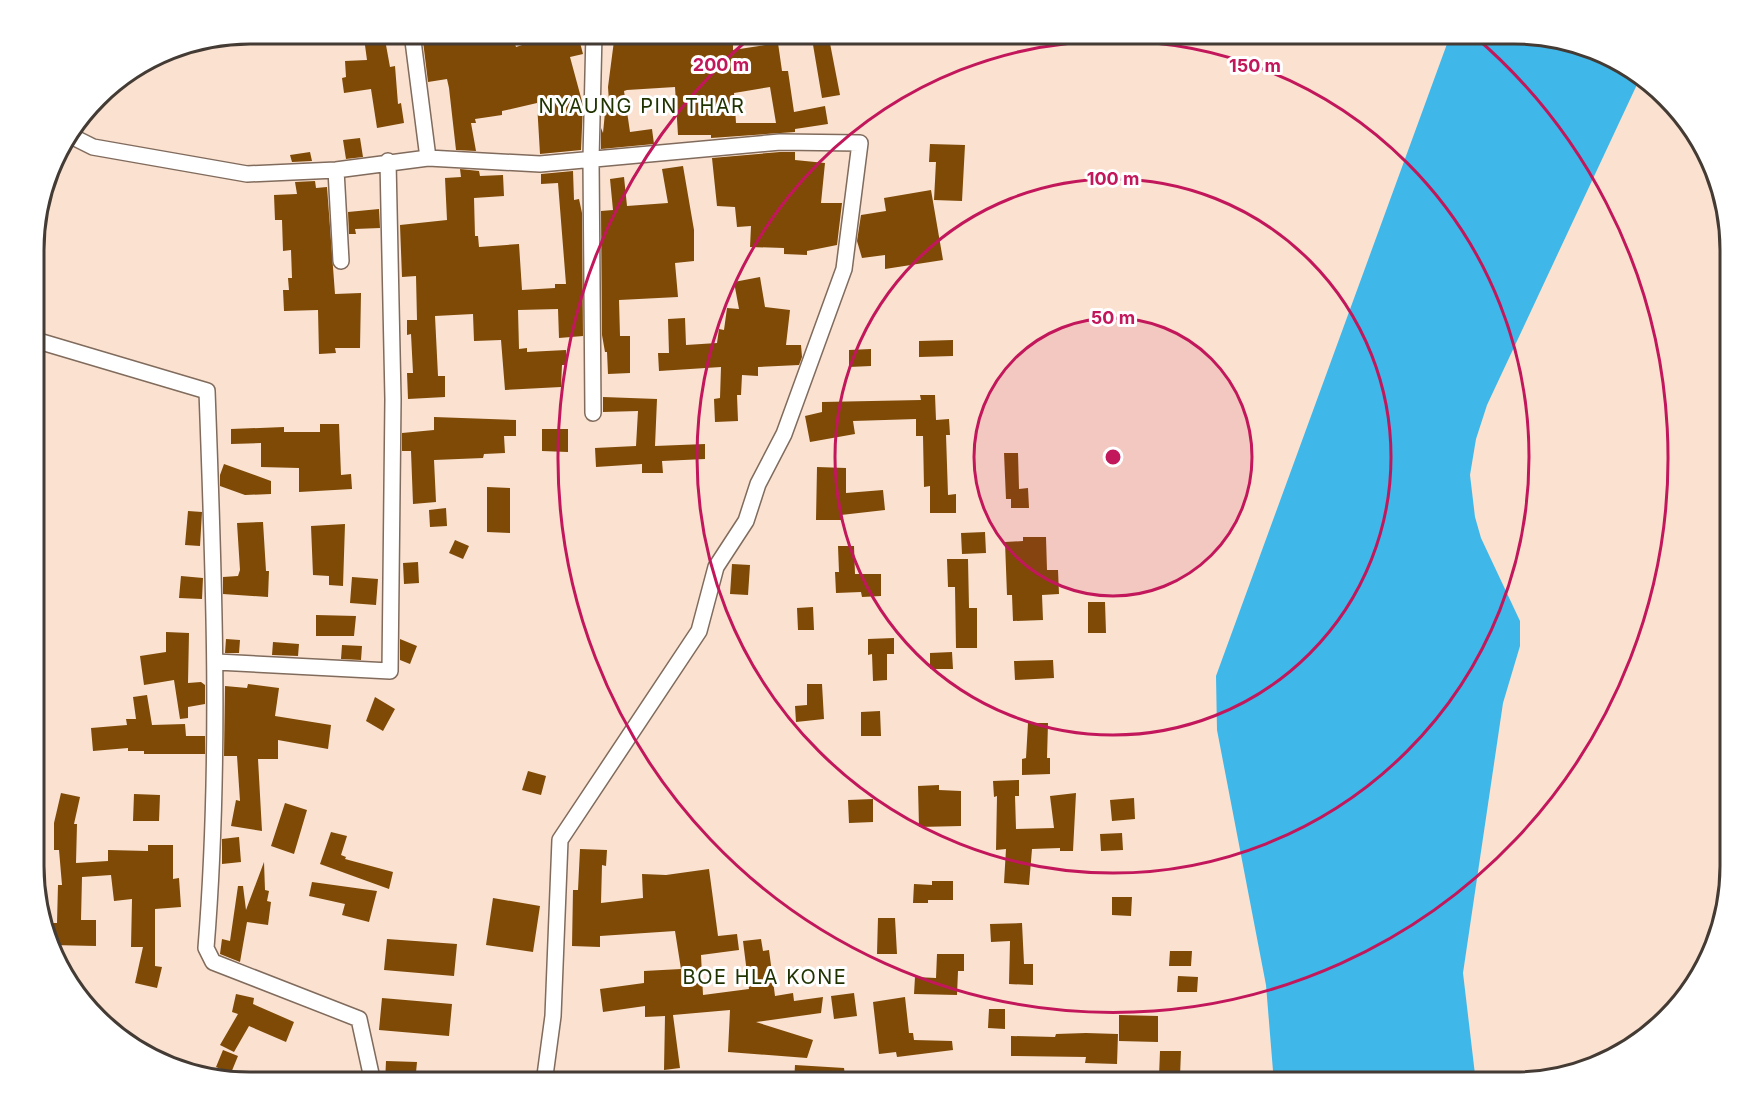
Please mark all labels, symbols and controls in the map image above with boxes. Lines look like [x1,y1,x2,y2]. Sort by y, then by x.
text: 200 m [693,54,749,75]
text: 150 m [1229,55,1281,76]
district label: NYAUNG PIN THAR [539,94,745,118]
text: 100 m [1087,168,1139,189]
text: 50 m [1091,307,1135,328]
centre of rings [1103,447,1123,467]
district label: BOE HLA KONE [683,965,847,989]

